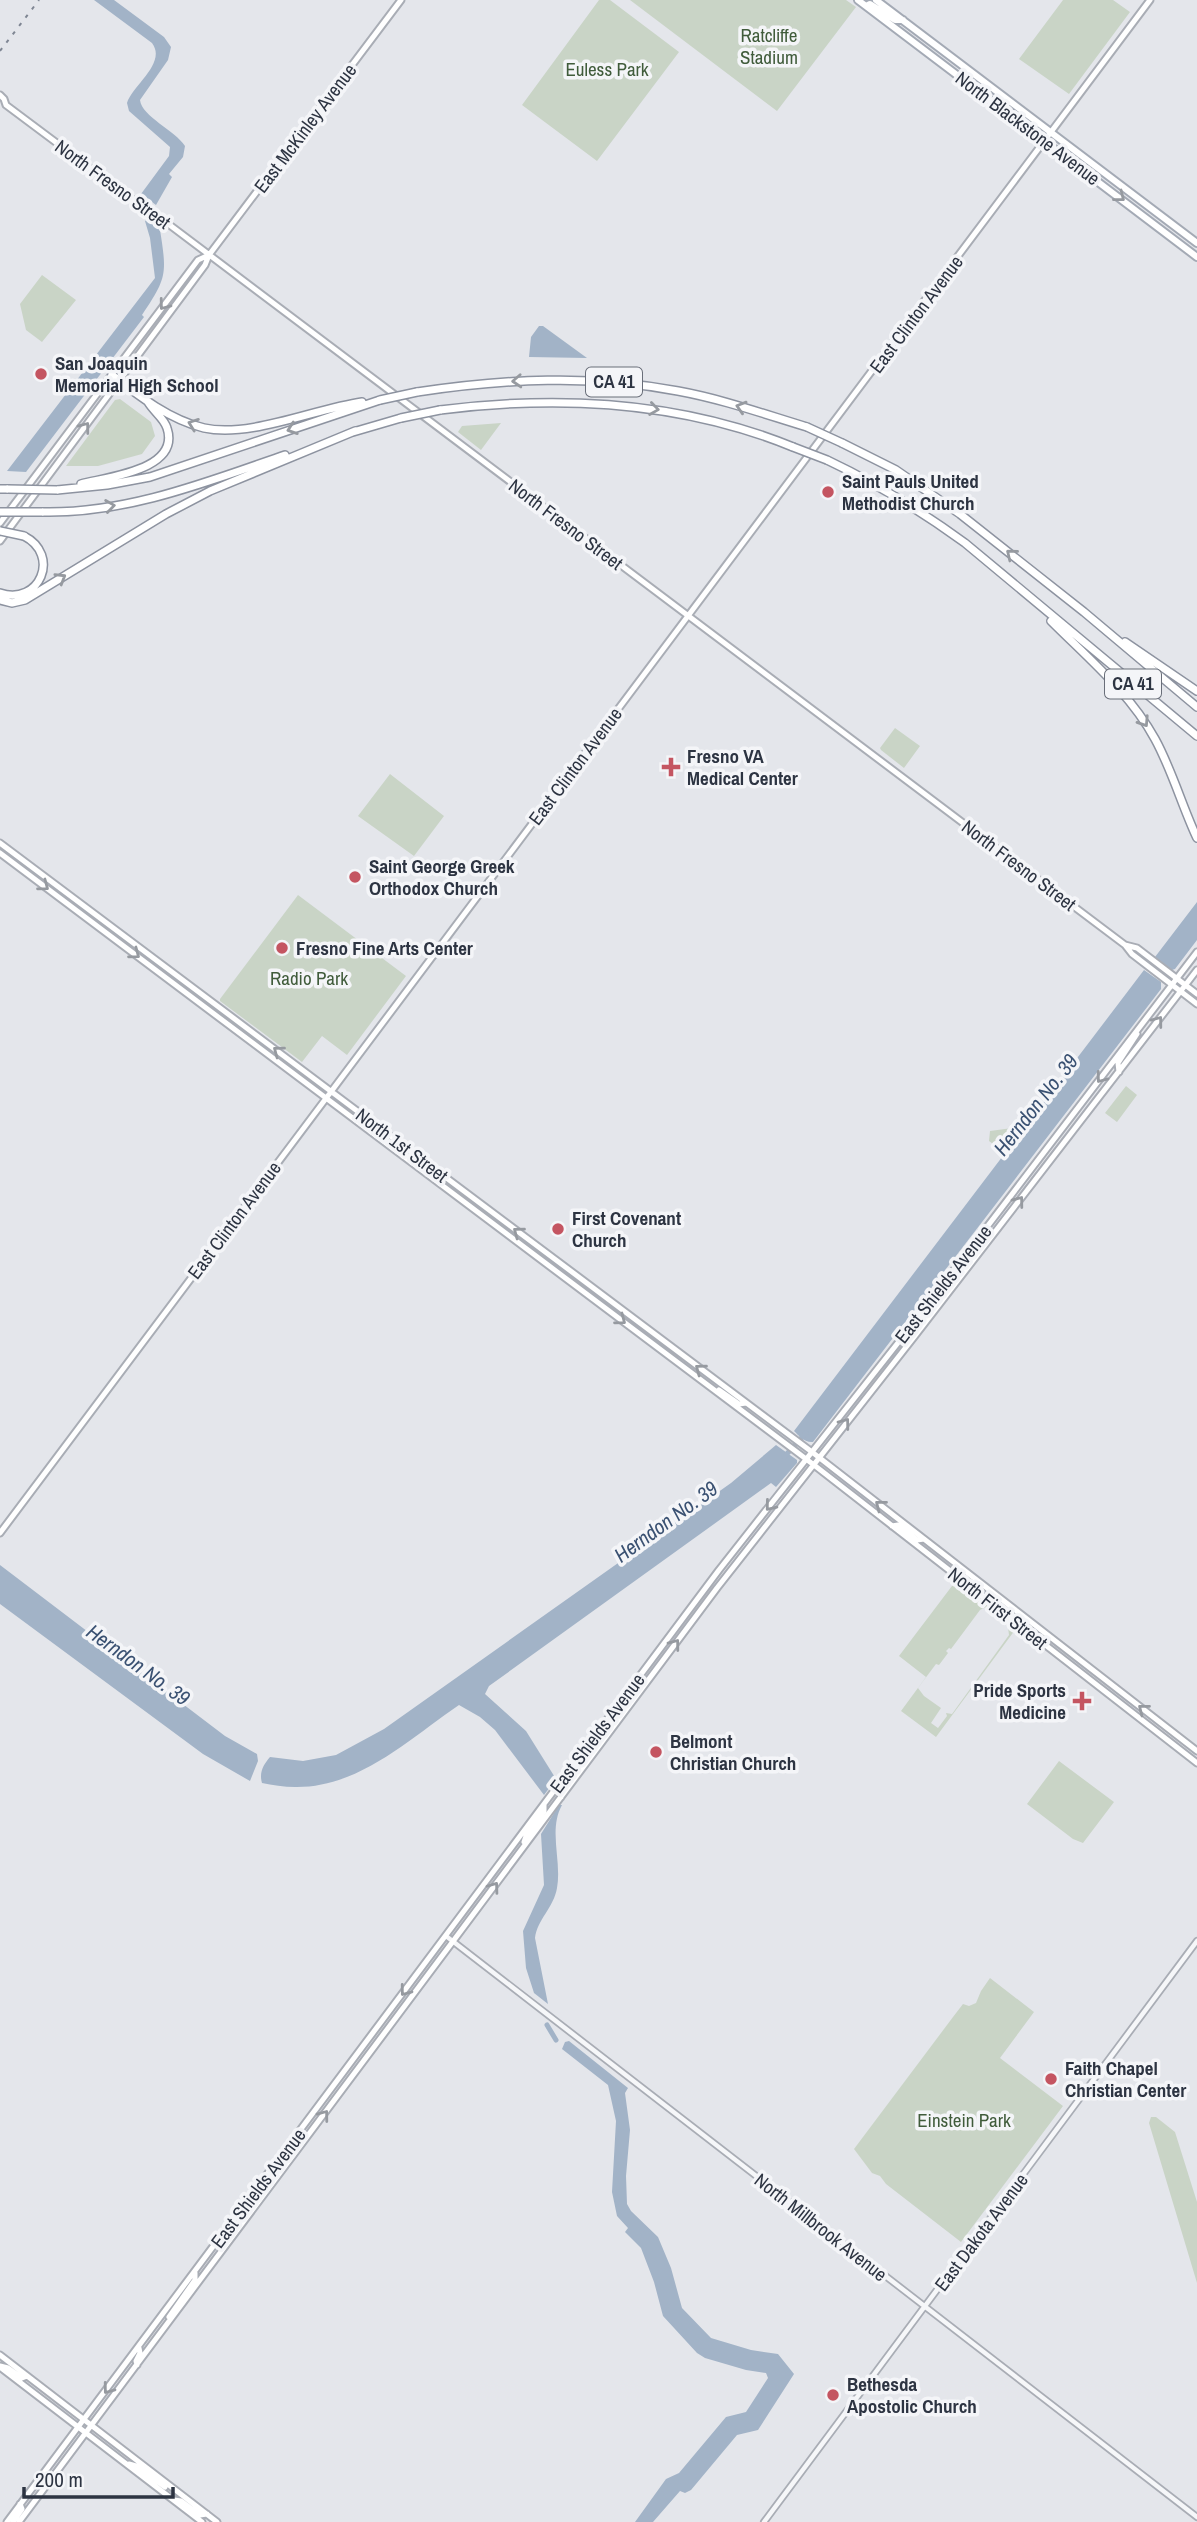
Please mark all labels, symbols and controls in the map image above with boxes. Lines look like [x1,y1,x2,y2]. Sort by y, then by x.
park label: Ratcliffe Stadium [740,22,798,70]
park label: Euless Park [565,56,649,82]
street label: East McKinley Avenue [248,58,362,198]
street label: North Blackstone Avenue [950,65,1106,191]
street label: North Fresno Street [50,133,177,235]
one-way arrow [1112,189,1124,202]
street label: East Clinton Avenue [863,250,969,378]
one-way arrow [160,297,173,310]
place label: San Joaquin Memorial High School [55,350,219,398]
marker: San Joaquin Memorial High School [33,366,49,382]
road number: CA 41 [586,368,642,396]
one-way arrow [511,373,522,388]
one-way arrow [736,401,748,415]
one-way arrow [649,402,660,417]
one-way arrow [188,418,200,432]
one-way arrow [286,421,299,435]
one-way arrow [77,422,89,435]
place label: Saint Pauls United Methodist Church [842,468,979,516]
street label: North Fresno Street [504,472,629,576]
marker: Saint Pauls United Methodist Church [820,484,836,500]
one-way arrow [104,499,116,514]
one-way arrow [1006,549,1018,562]
one-way arrow [54,574,67,587]
road number: CA 41 [1105,670,1161,698]
street label: East Clinton Avenue [522,702,628,830]
one-way arrow [1136,714,1149,727]
place label: Fresno VA Medical Center [687,743,798,791]
marker: Fresno VA Medical Center [661,757,681,777]
street label: North Fresno Street [957,813,1082,917]
place label: Saint George Greek Orthodox Church [369,853,515,901]
marker: Saint George Greek Orthodox Church [347,869,363,885]
one-way arrow [36,878,49,891]
place label: Fresno Fine Arts Center [296,935,473,961]
marker: Fresno Fine Arts Center [274,940,290,956]
one-way arrow [127,946,140,959]
park label: Radio Park [270,965,348,991]
one-way arrow [1150,1016,1163,1029]
one-way arrow [273,1047,286,1059]
water label: Herndon No. 39 [987,1048,1085,1162]
one-way arrow [1096,1071,1109,1083]
street label: North 1st Street [351,1102,454,1189]
street label: East Clinton Avenue [181,1156,287,1284]
one-way arrow [1010,1196,1023,1208]
place label: First Covenant Church [572,1205,681,1253]
street label: East Shields Avenue [889,1219,997,1349]
marker: First Covenant Church [550,1221,566,1237]
one-way arrow [513,1228,526,1241]
one-way arrow [613,1312,626,1325]
one-way arrow [695,1364,708,1377]
one-way arrow [837,1418,850,1431]
water label: Herndon No. 39 [608,1474,724,1569]
one-way arrow [766,1499,779,1511]
one-way arrow [876,1501,888,1514]
street label: North First Street [943,1561,1054,1655]
water label: Herndon No. 39 [81,1617,196,1712]
one-way arrow [667,1640,679,1652]
street label: East Shields Avenue [543,1668,651,1798]
place label: Pride Sports Medicine [973,1677,1066,1725]
marker: Pride Sports Medicine [1072,1691,1092,1711]
one-way arrow [1138,1705,1151,1717]
place label: Belmont Christian Church [670,1728,796,1776]
marker: Belmont Christian Church [648,1744,664,1760]
one-way arrow [486,1882,499,1894]
one-way arrow [401,1983,414,1995]
place label: Faith Chapel Christian Center [1065,2055,1186,2103]
marker: Faith Chapel Christian Center [1043,2071,1059,2087]
park label: Einstein Park [917,2107,1011,2133]
one-way arrow [316,2110,329,2122]
street label: East Shields Avenue [204,2123,312,2253]
street label: North Millbrook Avenue [749,2167,893,2287]
street label: East Dakota Avenue [928,2168,1034,2296]
place label: Bethesda Apostolic Church [847,2371,977,2419]
one-way arrow [104,2381,116,2394]
marker: Bethesda Apostolic Church [825,2387,841,2403]
scale bar [24,2456,173,2500]
text: 200 m [35,2465,83,2494]

